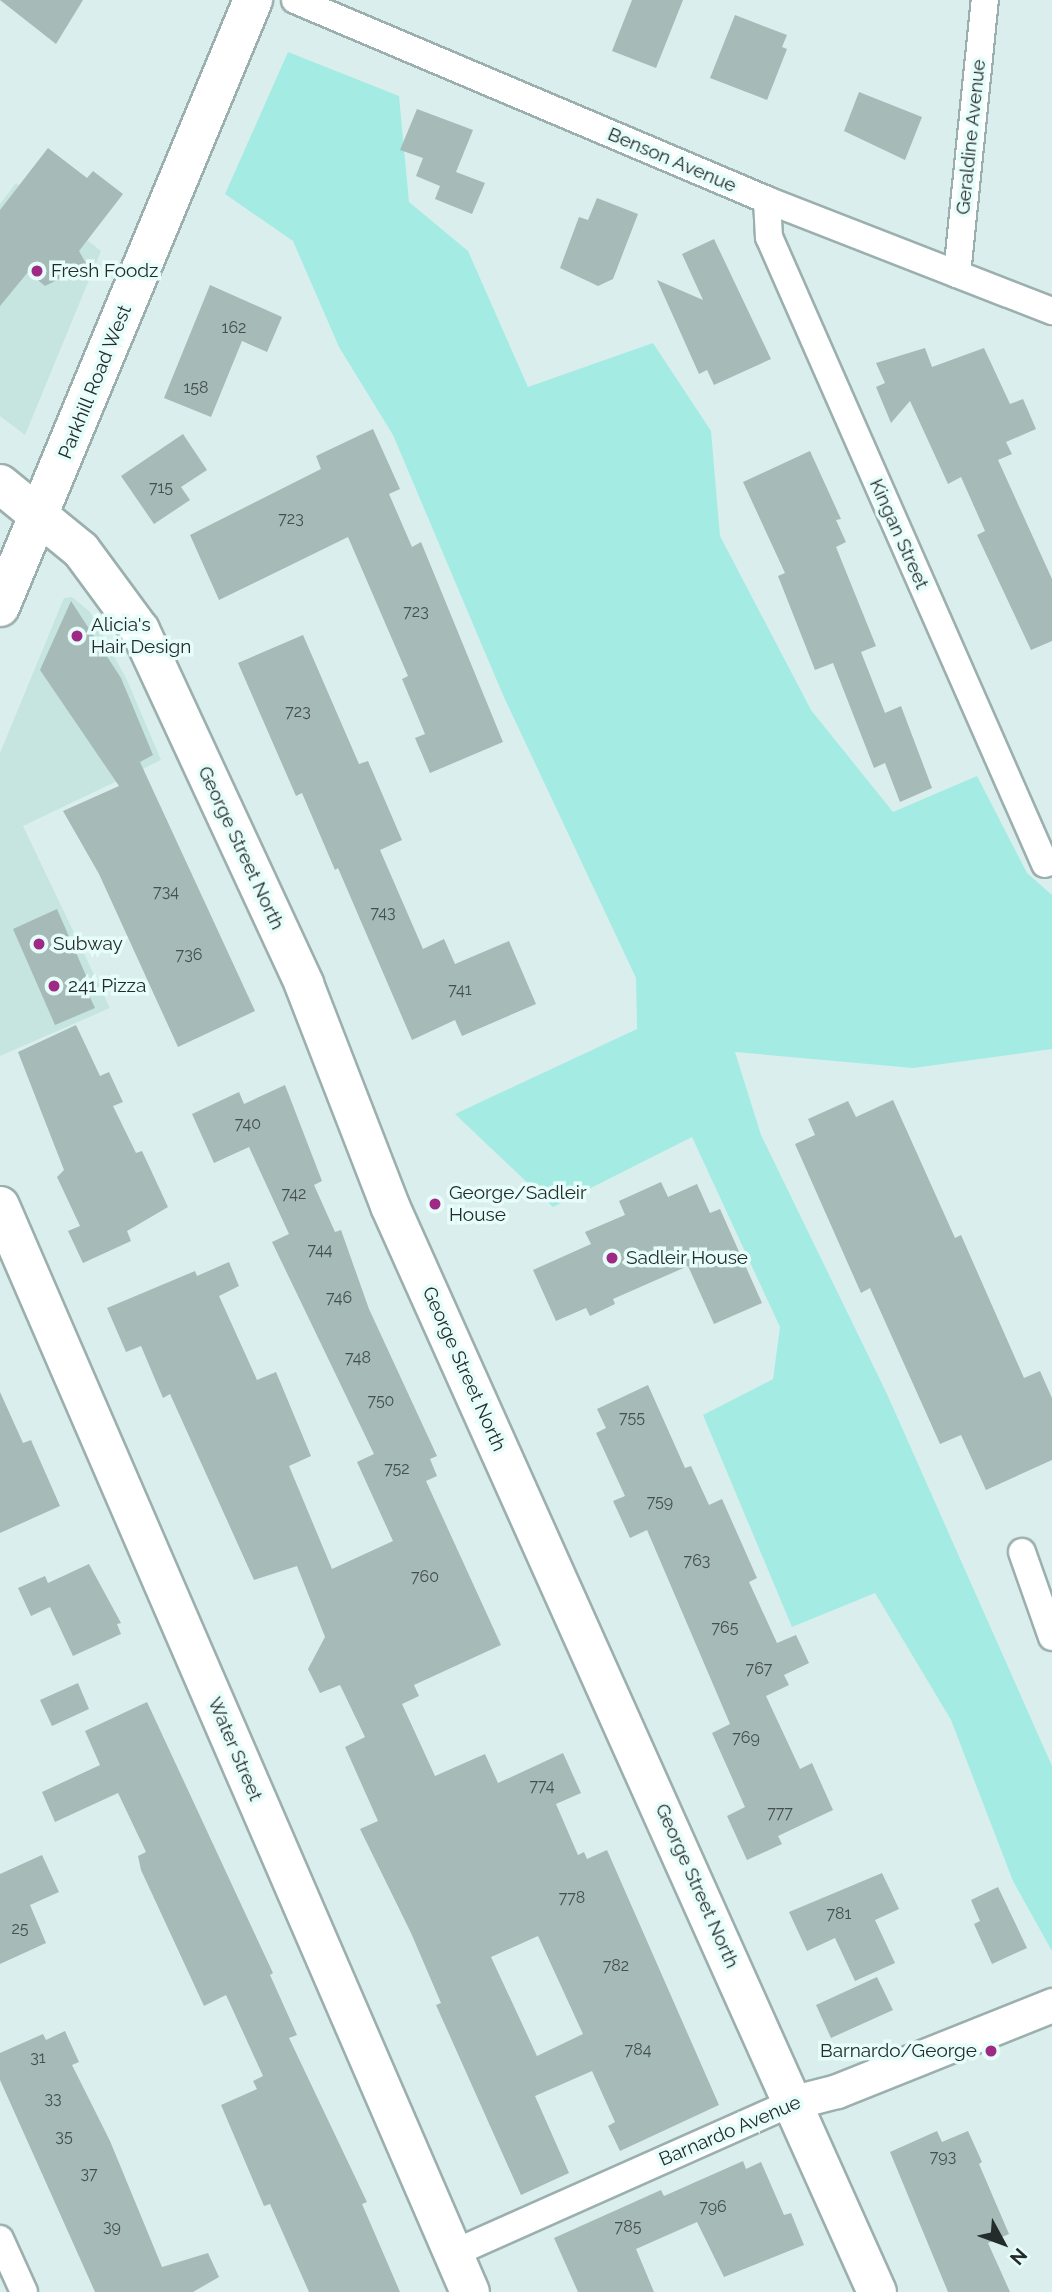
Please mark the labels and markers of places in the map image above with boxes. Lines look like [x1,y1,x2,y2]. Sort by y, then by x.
place label: Fresh Foodz [51,260,158,282]
marker: Fresh Foodz [29,263,45,279]
place label: Alicia's Hair Design [91,614,192,658]
marker: Alicia's Hair Design [69,628,85,644]
place label: Subway [53,933,123,955]
marker: Subway [31,936,47,952]
place label: 241 Pizza [68,975,146,997]
marker: 241 Pizza [46,978,62,994]
place label: George/Sadleir House [449,1182,587,1226]
marker: George/Sadleir House [427,1196,443,1212]
place label: Sadleir House [626,1247,748,1269]
marker: Sadleir House [604,1250,620,1266]
place label: Barnardo/George [820,2040,977,2062]
marker: Barnardo/George [983,2043,999,2059]

